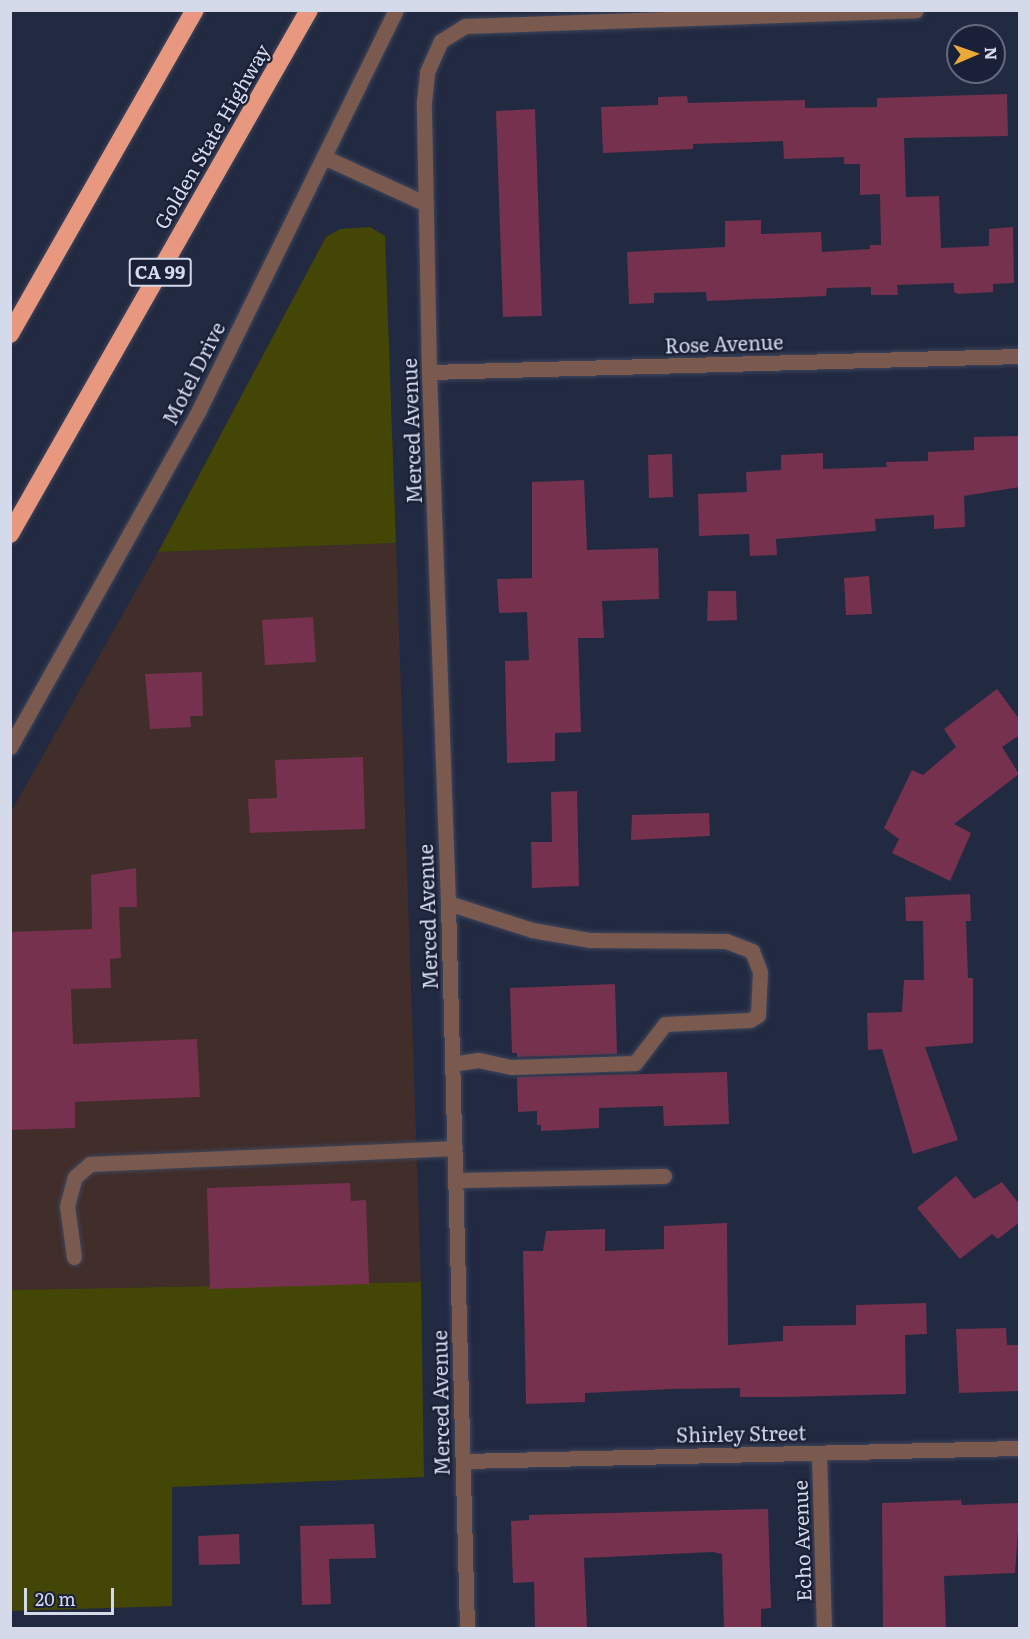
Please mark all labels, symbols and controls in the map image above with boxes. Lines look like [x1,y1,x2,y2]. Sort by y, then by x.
north arrow [946,24,1006,84]
street label: Golden State Highway [148,39,274,233]
text: N [980,46,1004,61]
road number: CA 99 [128,257,192,287]
street label: Motel Drive [157,317,229,429]
street label: Rose Avenue [664,329,784,357]
street label: Merced Avenue [396,358,426,504]
street label: Merced Avenue [412,844,442,990]
street label: Merced Avenue [427,1330,453,1476]
street label: Shirley Street [676,1420,806,1446]
street label: Echo Avenue [787,1480,815,1602]
scale bar [27,1576,117,1614]
text: 20 m [35,1585,76,1612]

